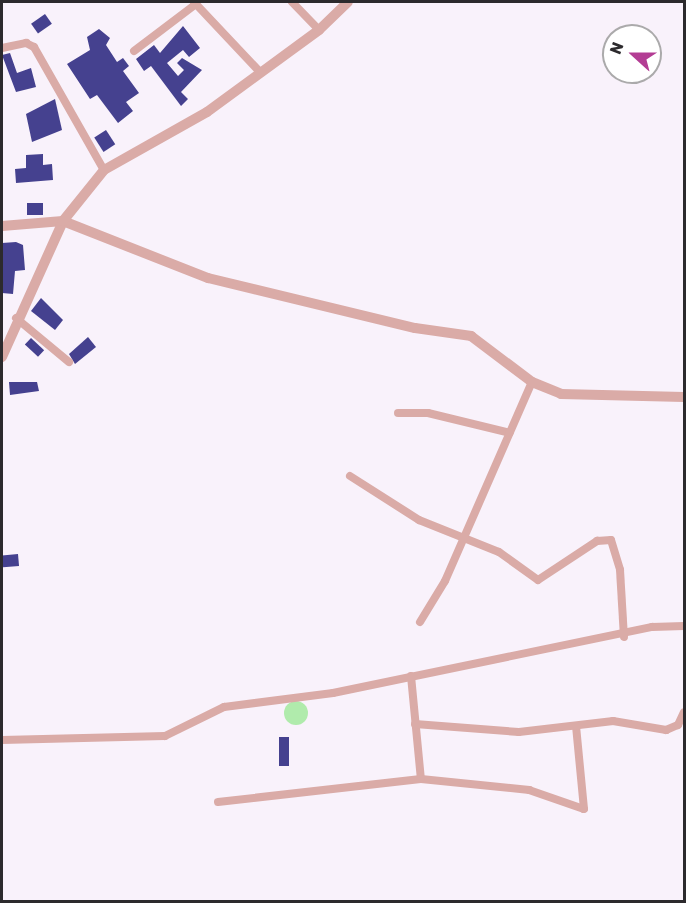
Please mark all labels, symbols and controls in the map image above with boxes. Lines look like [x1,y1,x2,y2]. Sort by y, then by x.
north arrow [602,24,662,84]
text: N [606,39,628,57]

